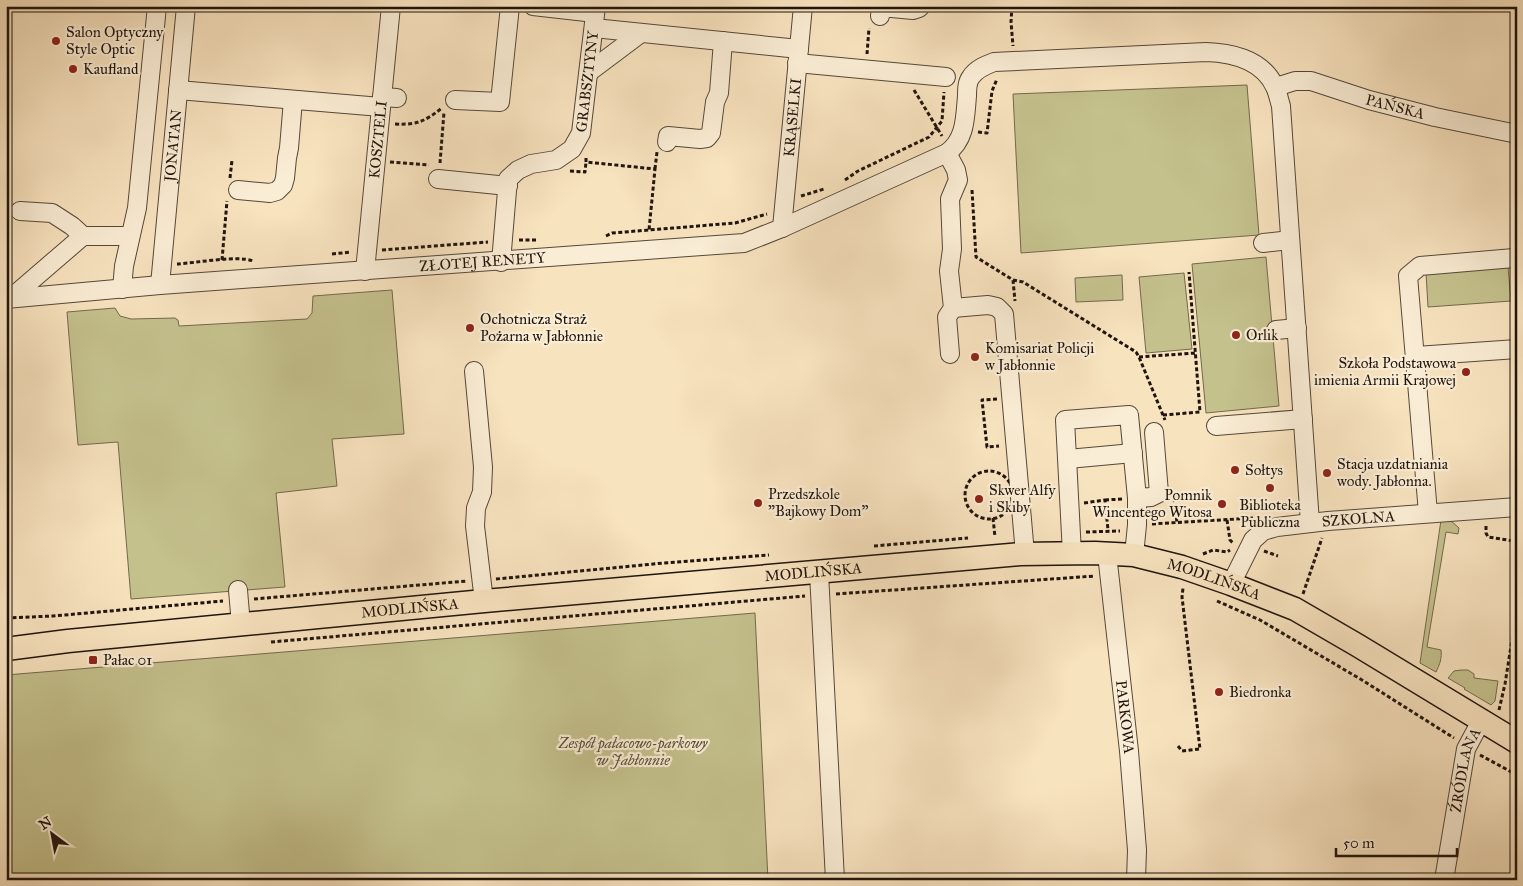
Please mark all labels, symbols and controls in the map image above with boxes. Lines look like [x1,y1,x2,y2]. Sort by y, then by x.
place label: Salon Optyczny Style Optic [66,23,164,58]
street label: GRABSZTYNY [572,29,602,133]
marker: Salon Optyczny Style Optic [50,35,62,47]
place label: Kaufland [83,60,139,78]
marker: Kaufland [67,63,79,75]
street label: KRĄSELKI [780,77,805,158]
street label: PAŃSKA [1364,91,1427,123]
street label: KOSZTELI [365,100,391,179]
street label: JONATAN [160,109,185,185]
street label: ZŁOTEJ RENETY [419,248,547,275]
place label: Ochotnicza Straż Pożarna w Jabłonnie [480,310,603,346]
marker: Ochotnicza Straż Pożarna w Jabłonnie [464,322,476,334]
place label: Orlik [1246,326,1278,344]
marker: Orlik [1230,329,1242,341]
place label: Komisariat Policji w Jabłonnie [985,339,1094,375]
marker: Komisariat Policji w Jabłonnie [969,351,981,363]
place label: Szkoła Podstawowa imienia Armii Krajowej [1314,354,1457,389]
marker: Szkoła Podstawowa imienia Armii Krajowej [1460,366,1472,378]
place label: Stacja uzdatniania wody. Jabłonna. [1337,455,1449,491]
place label: Sołtys [1245,461,1283,479]
marker: Sołtys [1229,464,1241,476]
marker: Stacja uzdatniania wody. Jabłonna. [1321,467,1333,479]
place label: Skwer Alfy i Skiby [989,481,1057,516]
marker: Biblioteka Publiczna [1264,482,1276,494]
place label: Przedszkole "Bajkowy Dom" [768,485,868,520]
place label: Pomnik Wincentego Witosa [1092,486,1213,521]
marker: Skwer Alfy i Skiby [973,493,985,505]
place label: Biblioteka Publiczna [1239,496,1302,531]
marker: Przedszkole "Bajkowy Dom" [752,497,764,509]
marker: Pomnik Wincentego Witosa [1216,498,1228,510]
street label: SZKOLNA [1321,507,1396,531]
street label: MODLIŃSKA [1165,555,1263,604]
street label: MODLIŃSKA [764,559,863,585]
street label: MODLIŃSKA [360,594,459,622]
place label: Pałac 01 [103,651,152,669]
marker: Pałac 01 [87,654,99,666]
street label: PARKOWA [1112,679,1138,755]
place label: Biedronka [1229,683,1292,701]
marker: Biedronka [1213,686,1225,698]
street label: ŹRÓDLANA [1445,725,1485,814]
park label: Zespół pałacowo-parkowy w Jabłonnie [558,734,709,769]
north arrow [28,808,78,858]
text: N [36,813,55,834]
scale bar [1336,826,1457,858]
text: 50 m [1343,834,1375,852]

